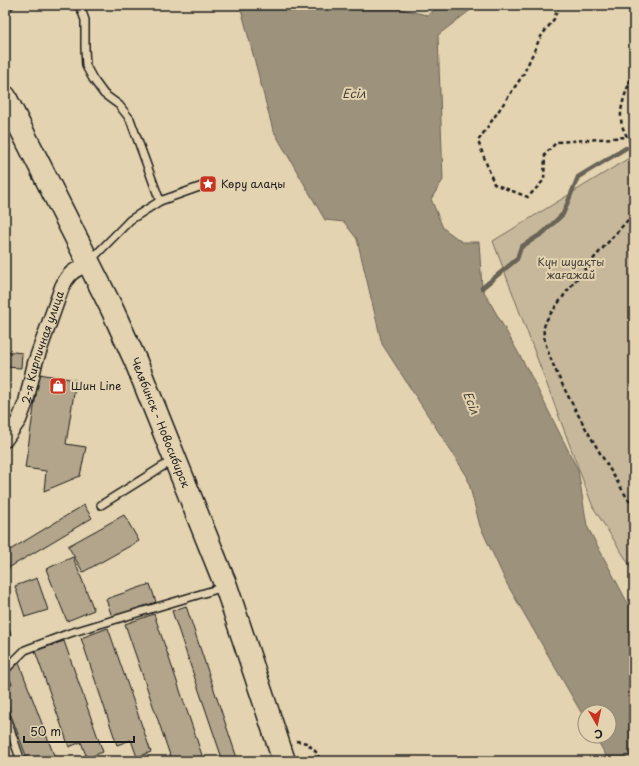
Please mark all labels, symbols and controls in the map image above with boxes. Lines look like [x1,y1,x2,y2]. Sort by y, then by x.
water label: Есіл [342,84,366,102]
place icon: Көру алаңы [198,174,218,194]
place label: Көру алаңы [221,175,285,192]
park label: Күн шуақты жағажай [538,253,604,283]
street label: 2-я Кирпичная улица [17,288,68,405]
street label: Челябинск - Новосибирск [127,354,195,491]
shop icon: Шин Line [48,376,68,396]
place label: Шин Line [71,377,121,394]
water label: Есіл [459,389,485,417]
north arrow [577,704,617,744]
scale bar [24,718,134,744]
text: 50 m [30,722,61,740]
text: С [593,725,604,743]

